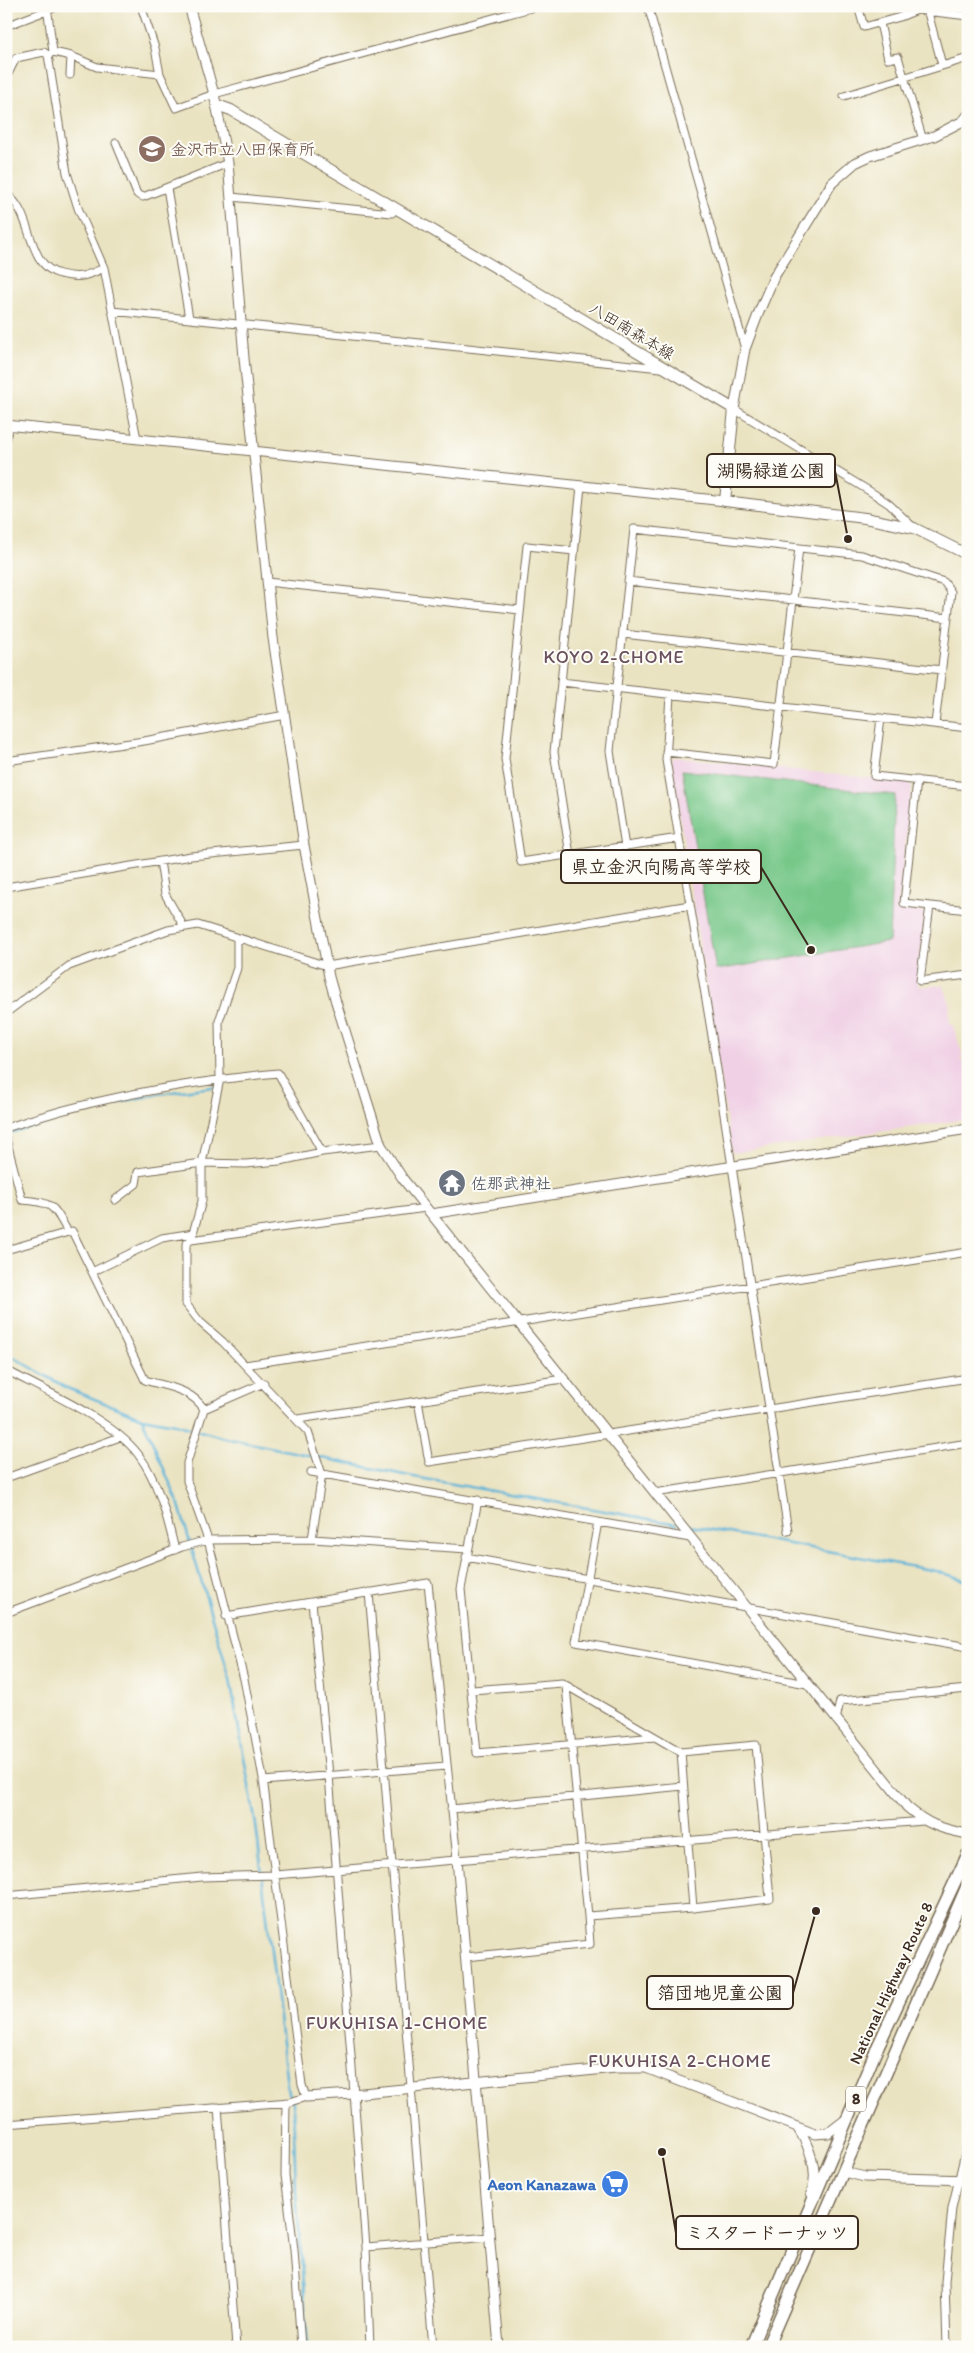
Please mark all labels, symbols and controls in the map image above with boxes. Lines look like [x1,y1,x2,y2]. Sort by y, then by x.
school or university icon: 金沢市立八田保育所 [137,134,167,164]
place label: 金沢市立八田保育所 [171,140,315,159]
street label: 八田南森本線 [586,298,678,364]
callout: 湖陽緑道公園 [707,454,835,487]
text: 湖陽緑道公園 [717,460,825,482]
district label: KOYO 2-CHOME [543,646,685,668]
callout: 県立金沢向陽高等学校 [561,850,761,883]
text: 県立金沢向陽高等学校 [571,856,751,878]
temple icon: 佐那武神社 [437,1168,467,1198]
place label: 佐那武神社 [471,1174,551,1193]
street label: National Highway Route 8 [845,1899,937,2067]
callout: 箔団地児童公園 [647,1976,793,2009]
text: 箔団地児童公園 [657,1982,783,2004]
district label: FUKUHISA 1-CHOME [306,2012,488,2034]
district label: FUKUHISA 2-CHOME [588,2050,772,2072]
road number: 8 [846,2086,866,2112]
supermarket icon: Aeon Kanazawa [600,2169,630,2199]
place label: Aeon Kanazawa [486,2175,597,2194]
callout: ミスタードーナッツ [676,2216,858,2249]
text: ミスタードーナッツ [686,2222,848,2244]

